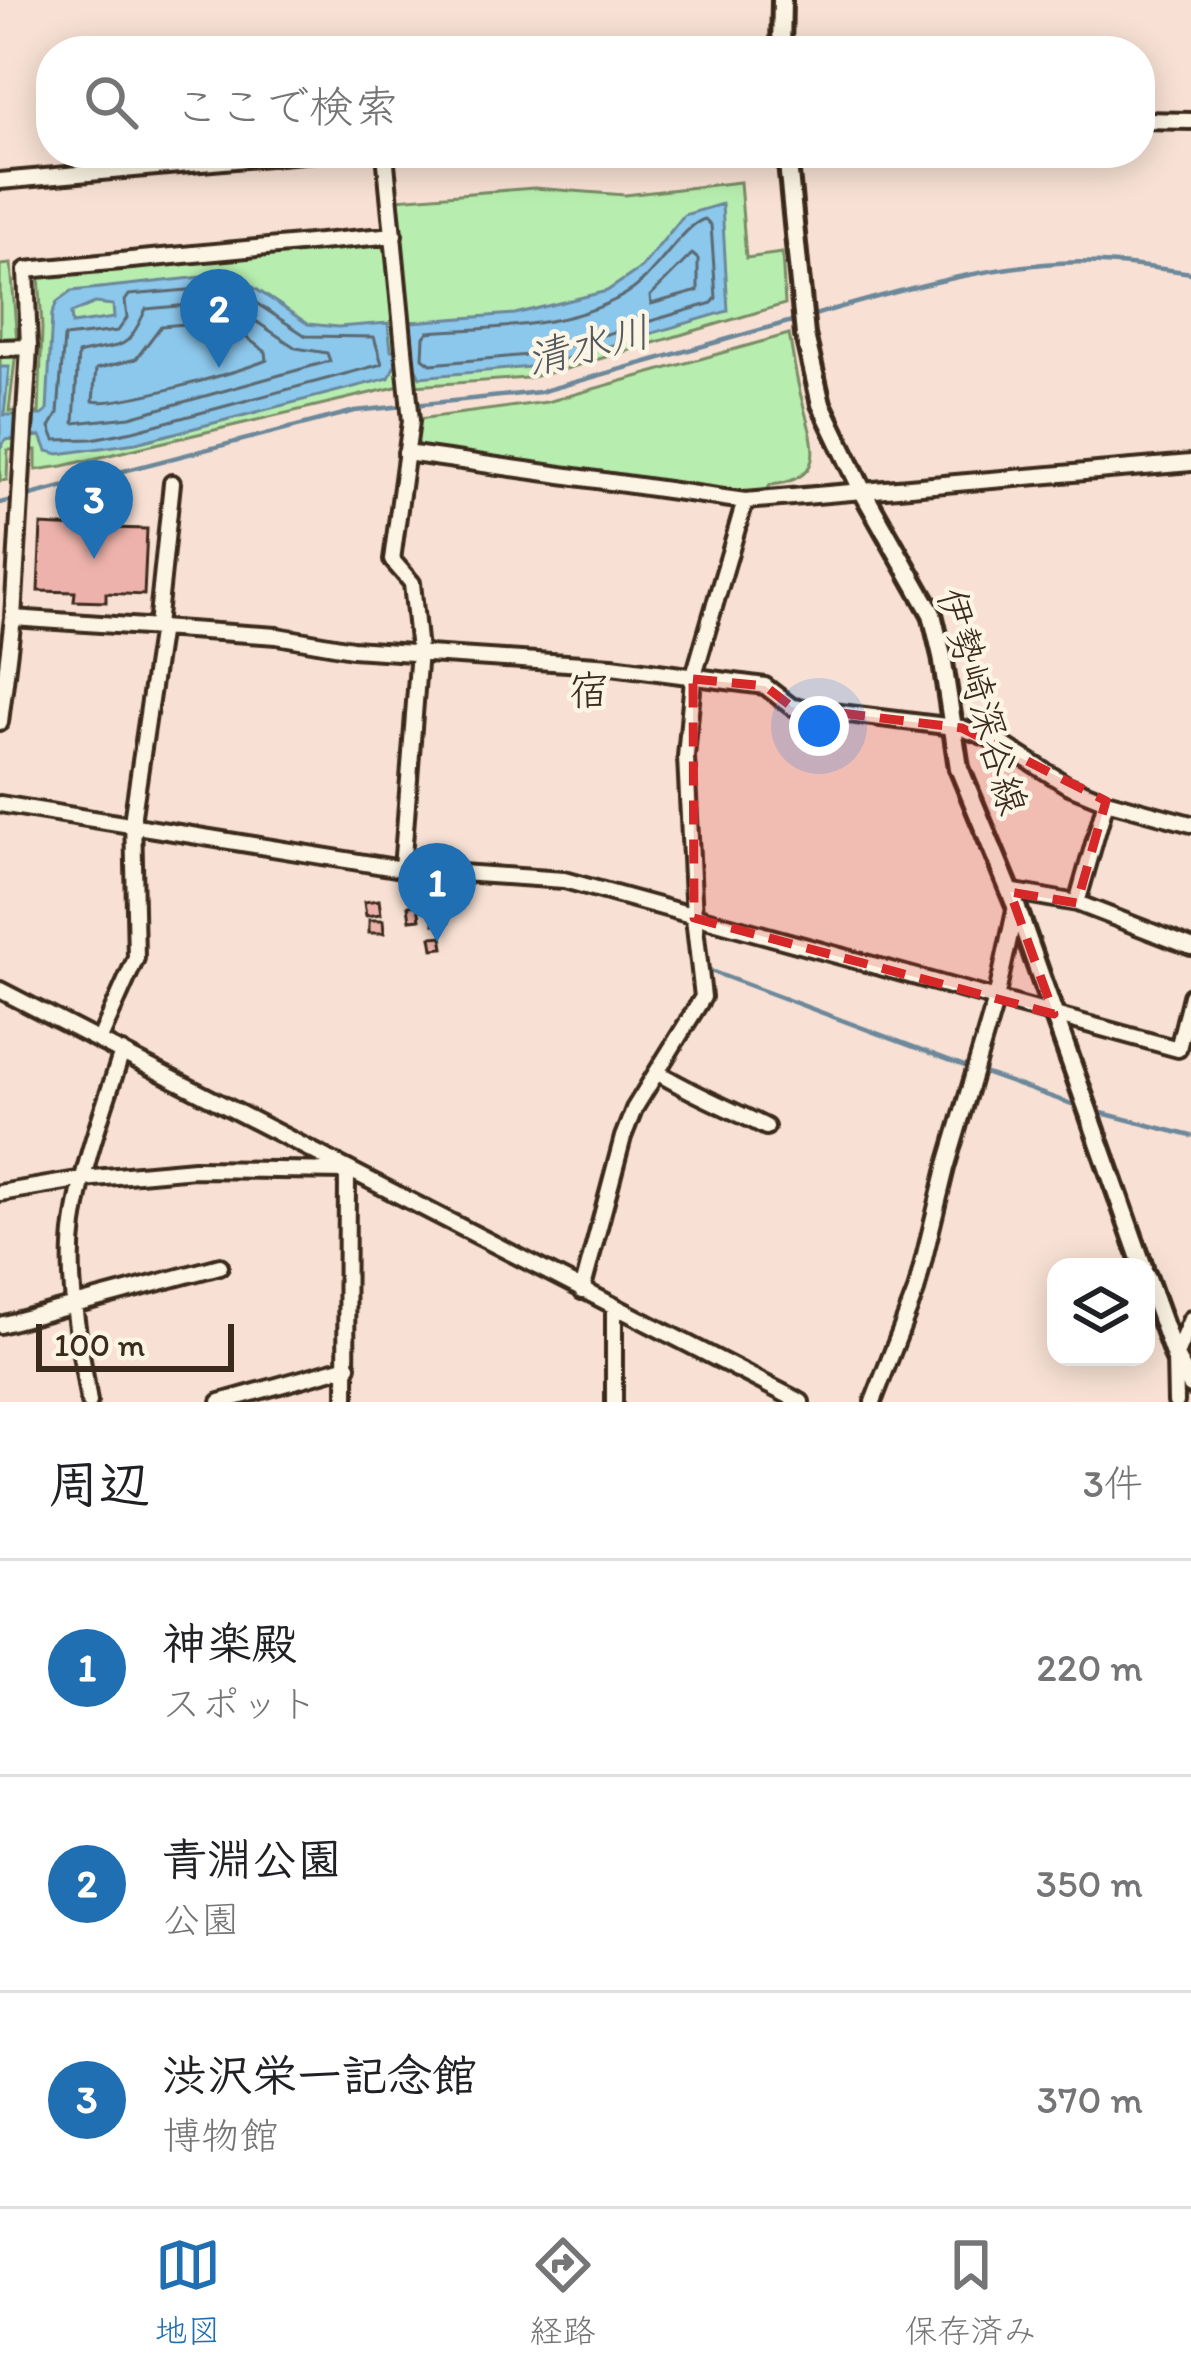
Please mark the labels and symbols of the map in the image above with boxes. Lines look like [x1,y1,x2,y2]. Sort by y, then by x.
pin: 2 [180,269,258,368]
water label: 清水川 [521,305,655,385]
pin: 3 [55,460,133,559]
street label: 伊勢崎深谷線 [928,582,1037,820]
district label: 宿 [568,665,610,716]
your location [789,696,849,756]
pin: 1 [398,843,476,942]
scale bar [36,1318,234,1371]

